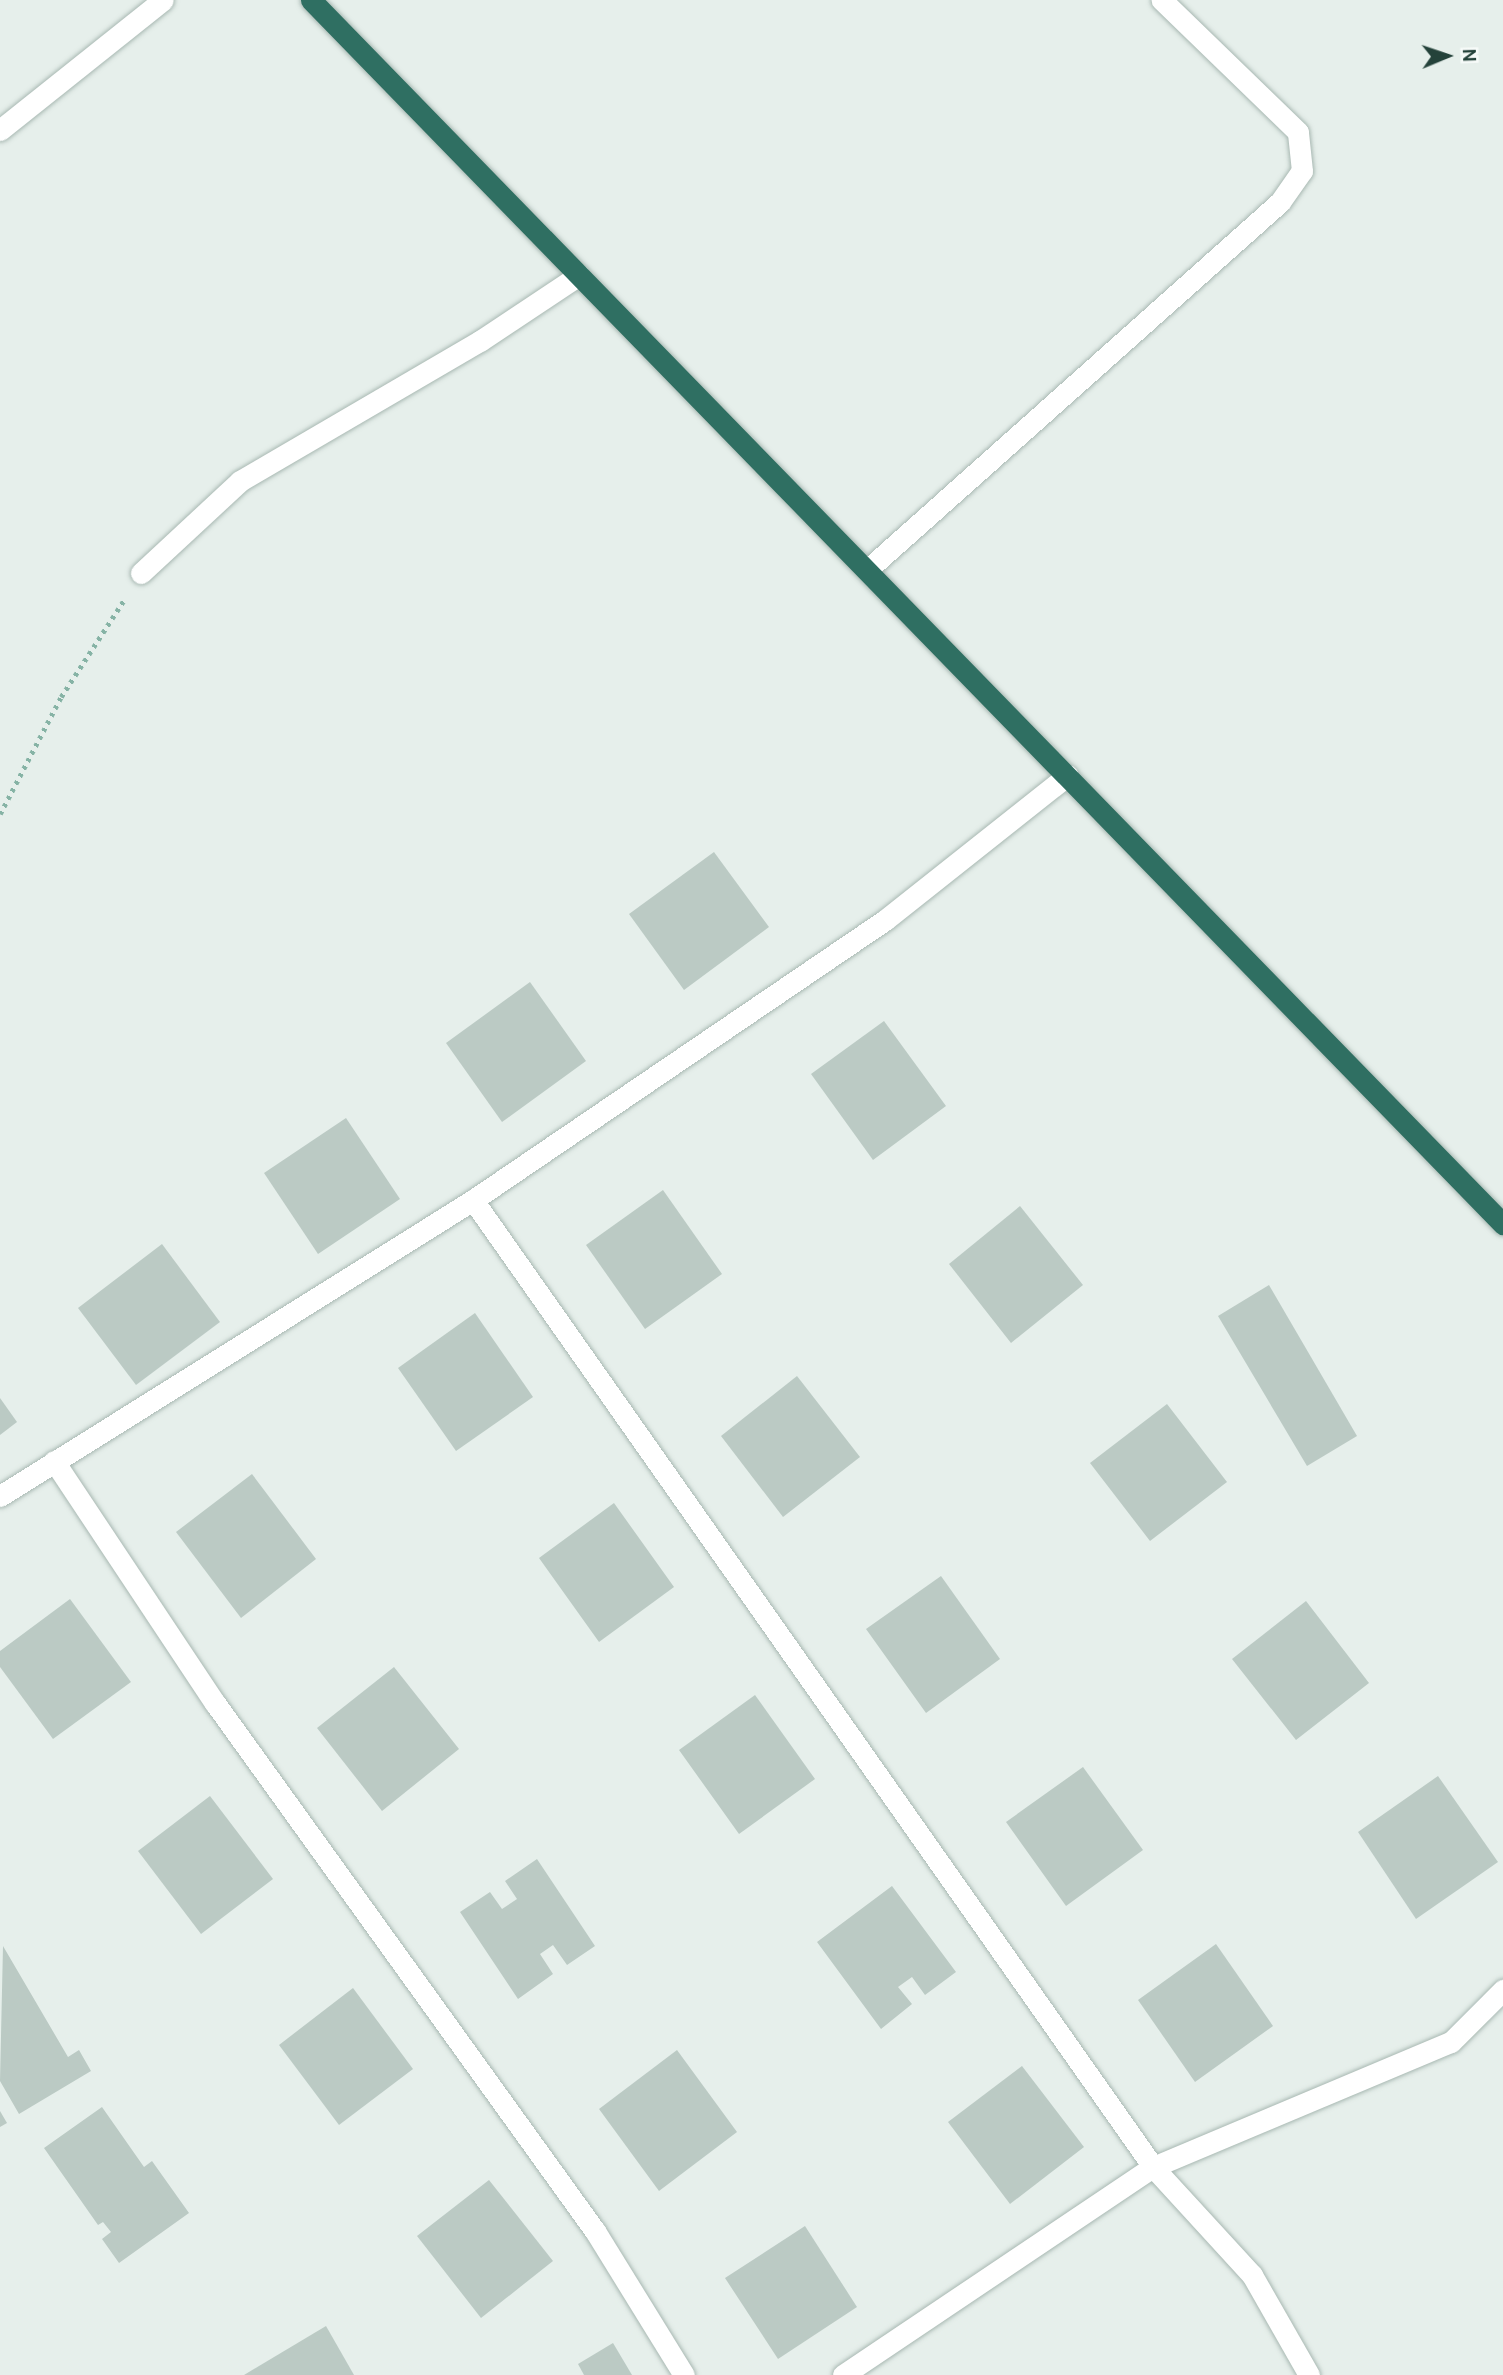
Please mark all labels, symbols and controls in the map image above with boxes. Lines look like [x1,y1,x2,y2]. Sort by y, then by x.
north arrow [1412,21,1482,91]
text: N [1456,48,1480,63]

